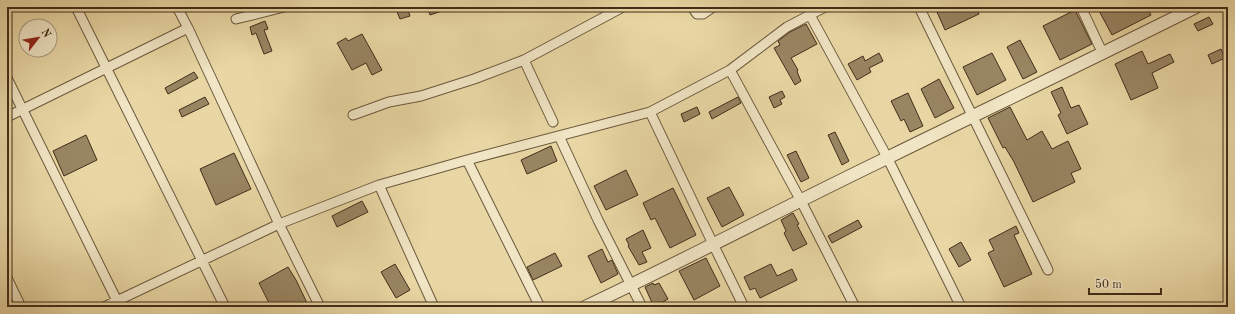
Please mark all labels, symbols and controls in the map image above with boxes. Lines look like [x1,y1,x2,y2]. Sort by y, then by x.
north arrow [18,18,58,58]
text: N [38,27,52,41]
scale bar [1089,270,1161,296]
text: 50 m [1095,278,1122,291]

